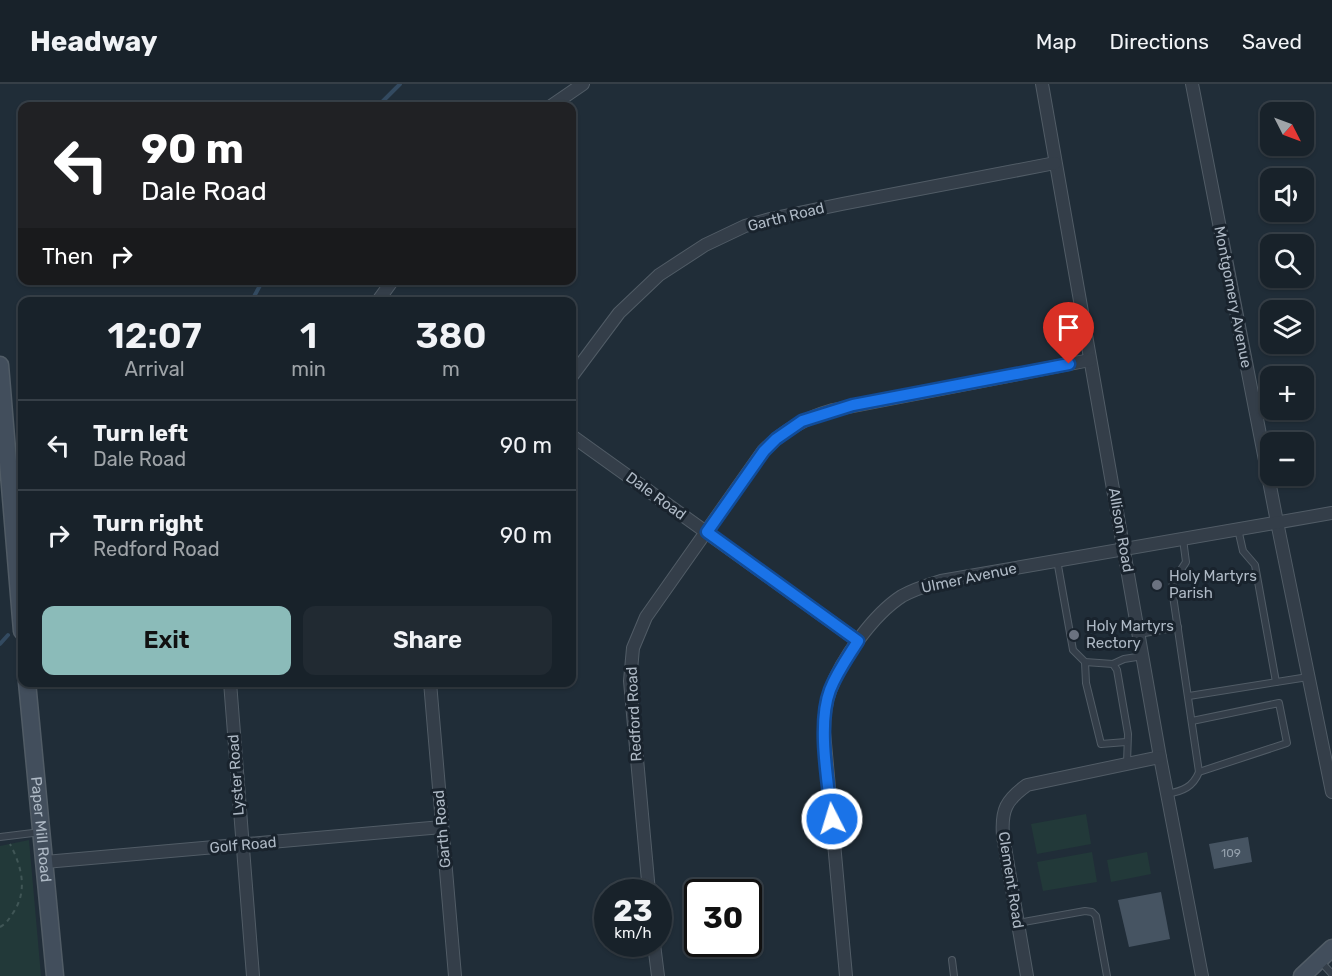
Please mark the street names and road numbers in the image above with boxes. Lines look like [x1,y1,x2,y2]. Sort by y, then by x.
street label: Garth Road [746,199,826,235]
street label: Montgomery Avenue [1210,225,1256,369]
street label: Dale Road [622,468,690,524]
street label: Allison Road [1105,486,1137,574]
street label: Ulmer Avenue [920,559,1018,597]
street label: Redford Road [623,666,645,762]
street label: Lyster Road [224,734,248,816]
street label: Paper Mill Road [27,776,55,883]
street label: Garth Road [430,789,454,869]
street label: Clement Road [994,830,1028,930]
street label: Golf Road [209,833,277,857]

